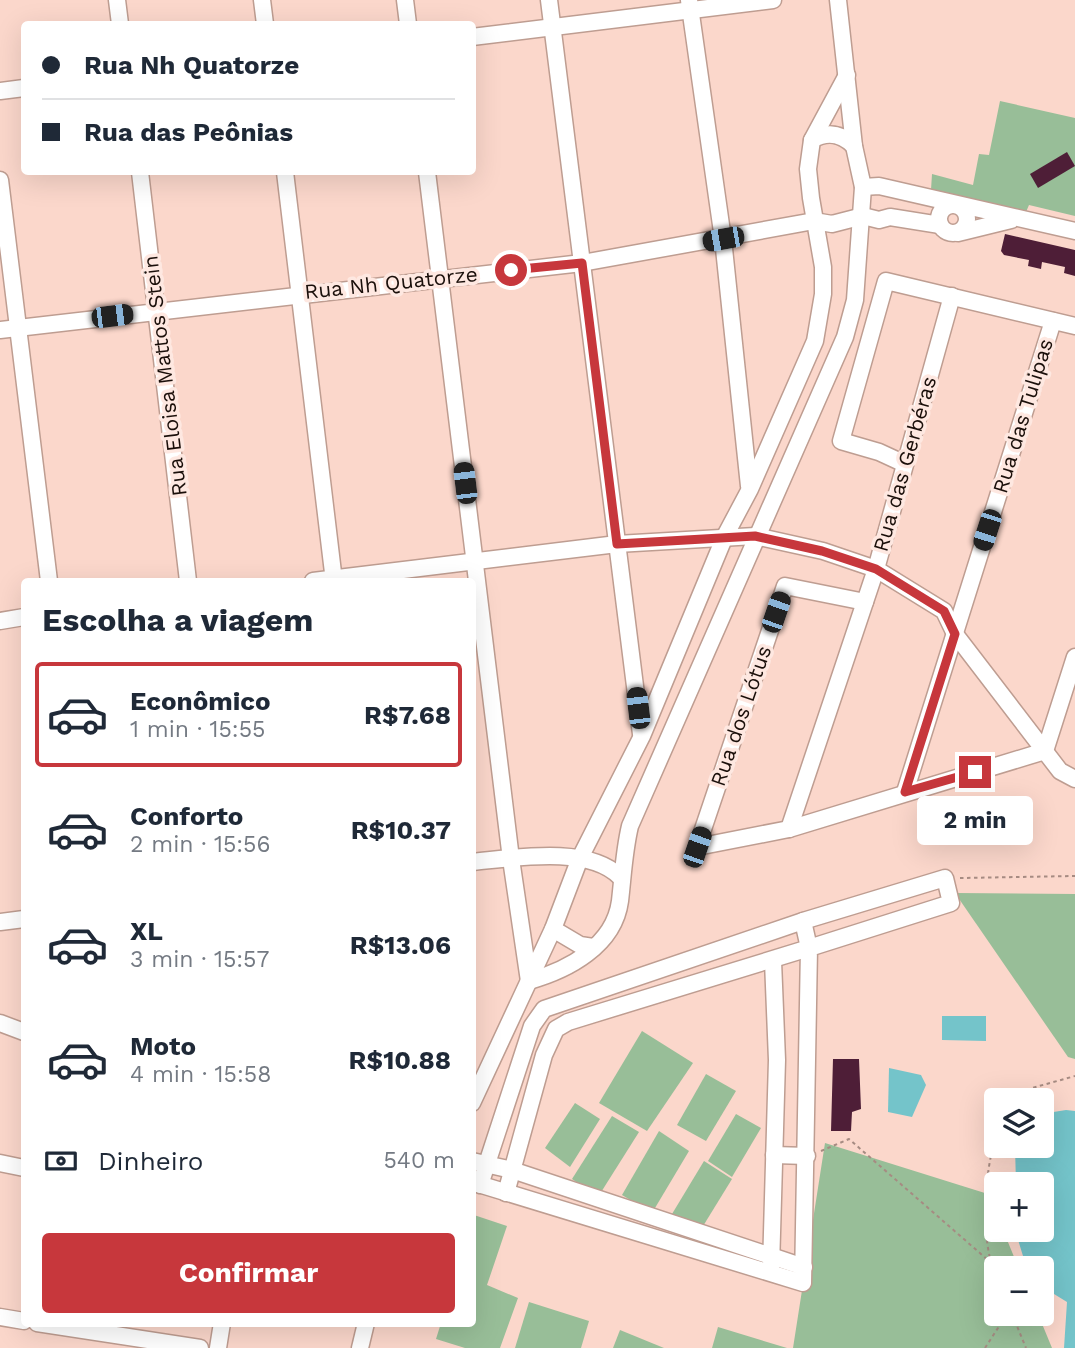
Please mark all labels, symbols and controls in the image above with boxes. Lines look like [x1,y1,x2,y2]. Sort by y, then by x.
text: Rua Nh Quatorze [84,50,299,80]
text: Rua das Peônias [84,117,293,147]
car [701,225,746,253]
street label: Rua Eloisa Mattos Stein [137,254,192,498]
route start [495,254,527,286]
street label: Rua Nh Quatorze [303,261,479,304]
car [90,303,135,329]
street label: Rua das Tulipas [987,336,1058,496]
street label: Rua das Gerbéras [868,373,941,554]
car [453,461,478,505]
car [971,507,1004,553]
car [760,589,793,635]
text: Escolha a viagem [42,601,313,639]
street label: Rua dos Lótus [705,642,776,789]
icon: car [46,683,109,746]
text: Econômico [130,686,271,716]
car [626,686,651,730]
text: R$7.68 [364,700,451,730]
text: 1 min · 15:55 [130,716,265,743]
route end [959,756,991,788]
callout: 2 min [917,796,1033,846]
icon: car [46,798,109,861]
text: Conforto [130,801,243,831]
text: 2 min [944,807,1006,834]
text: R$10.37 [351,815,451,845]
car [681,824,714,870]
text: 2 min · 15:56 [130,831,270,858]
icon: car [46,913,109,976]
text: XL [130,916,163,946]
text: R$13.06 [350,930,451,960]
text: 3 min · 15:57 [130,946,269,973]
icon: car [46,1028,109,1091]
text: Moto [130,1031,196,1061]
text: R$10.88 [349,1045,451,1075]
text: 4 min · 15:58 [130,1061,271,1088]
map controls [984,1088,1054,1326]
button: layers [984,1088,1054,1158]
icon: cash [42,1142,80,1180]
text: Dinheiro [98,1146,203,1176]
text: 540 m [383,1147,455,1174]
button: + [984,1172,1054,1242]
button: Confirmar [42,1233,455,1313]
button: − [984,1256,1054,1326]

